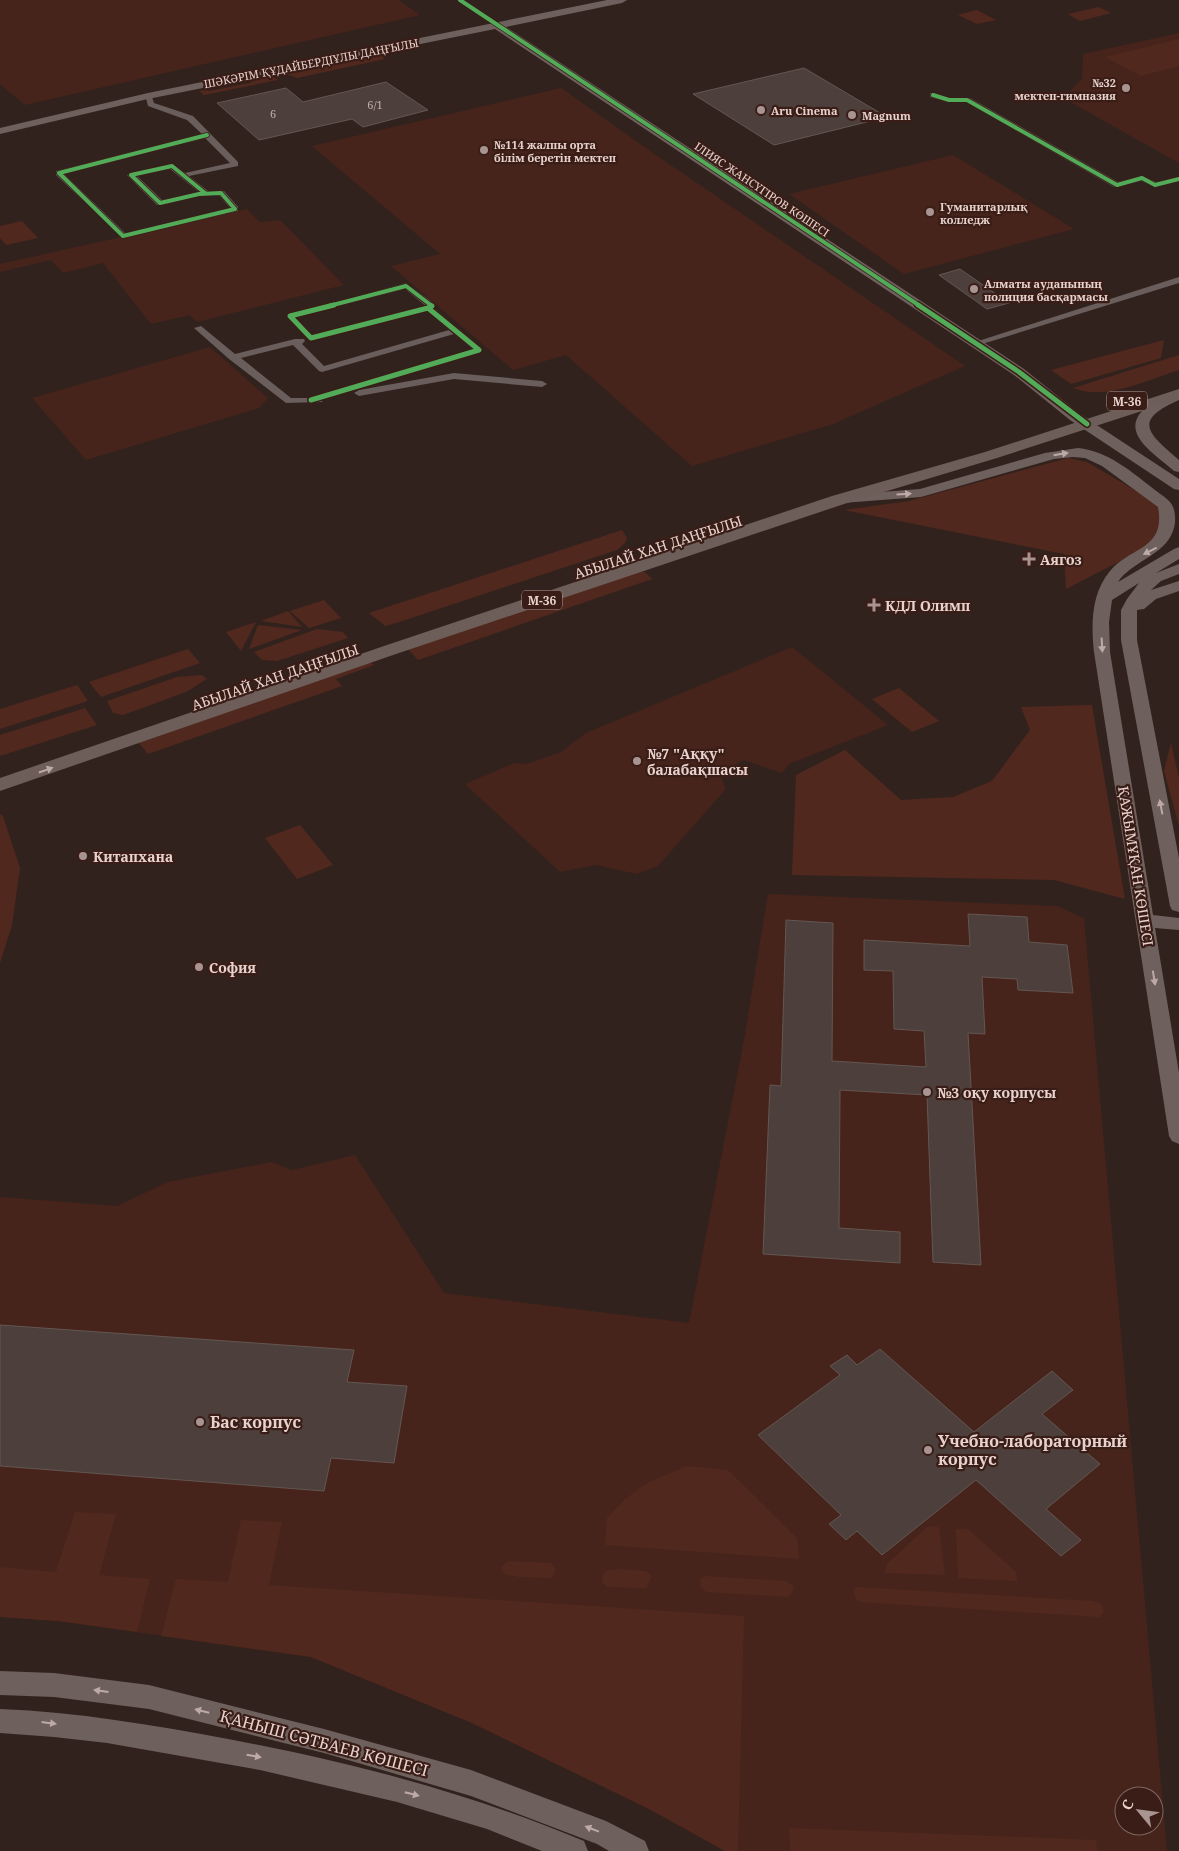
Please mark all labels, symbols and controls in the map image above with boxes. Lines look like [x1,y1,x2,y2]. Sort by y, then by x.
street label: ШӘКӘРІМ ҚҰДАЙБЕРДІҰЛЫ ДАҢҒЫЛЫ [202,35,420,91]
place label: №32 мектеп-гимназия [1015,75,1116,103]
marker: №32 мектеп-гимназия [1120,82,1132,94]
house number: 6/1 [367,97,383,112]
place label: Aru Cinema [771,103,838,118]
marker: Aru Cinema [755,104,767,116]
house number: 6 [270,106,276,121]
place label: Magnum [862,108,911,123]
marker: Magnum [846,109,858,121]
place label: №114 жалпы орта білім беретін мектеп [494,137,617,165]
street label: ІЛИЯС ЖАНСҮГІРОВ КӨШЕСІ [692,138,832,240]
marker: №114 жалпы орта білім беретін мектеп [478,144,490,156]
place label: Гуманитарлық колледж [940,199,1028,227]
marker: Гуманитарлық колледж [924,206,936,218]
place label: Алматы ауданының полиция басқармасы [984,276,1108,304]
marker: Алматы ауданының полиция басқармасы [968,283,980,295]
road number: M-36 [1107,392,1147,411]
one-way arrow [1053,449,1069,457]
one-way arrow [896,490,912,498]
street label: АБЫЛАЙ ХАН ДАҢҒЫЛЫ [572,511,745,583]
one-way arrow [1142,547,1157,555]
place label: Аягоз [1040,550,1082,569]
marker: Аягоз [1022,552,1036,566]
road number: M-36 [522,590,562,610]
place label: КДЛ Олимп [885,596,971,615]
marker: КДЛ Олимп [867,598,881,612]
one-way arrow [1098,637,1106,653]
street label: АБЫЛАЙ ХАН ДАҢҒЫЛЫ [189,639,361,715]
place label: №7 "Аққу" балабақшасы [647,744,749,779]
marker: №7 "Аққу" балабақшасы [631,755,643,767]
one-way arrow [39,765,54,773]
street label: ҚАЖЫМҰҚАН КӨШЕСІ [1114,785,1158,947]
one-way arrow [1157,799,1165,814]
place label: Китапхана [93,847,173,866]
marker: Китапхана [77,850,89,862]
place label: София [209,958,257,977]
marker: София [193,961,205,973]
one-way arrow [1150,971,1158,987]
place label: №3 оқу корпусы [937,1083,1057,1102]
marker: №3 оқу корпусы [921,1086,933,1098]
place label: Бас корпус [210,1411,301,1433]
marker: Бас корпус [194,1416,206,1428]
place label: Учебно-лабораторный корпус [938,1430,1127,1470]
marker: Учебно-лабораторный корпус [922,1444,934,1456]
one-way arrow [93,1687,109,1695]
street label: ҚАНЫШ СӘТБАЕВ КӨШЕСІ [217,1705,431,1781]
one-way arrow [195,1707,210,1715]
one-way arrow [41,1719,57,1727]
one-way arrow [247,1753,263,1761]
north arrow [1114,1786,1164,1836]
one-way arrow [405,1790,420,1798]
text: С [1117,1796,1138,1813]
one-way arrow [584,1825,599,1832]

